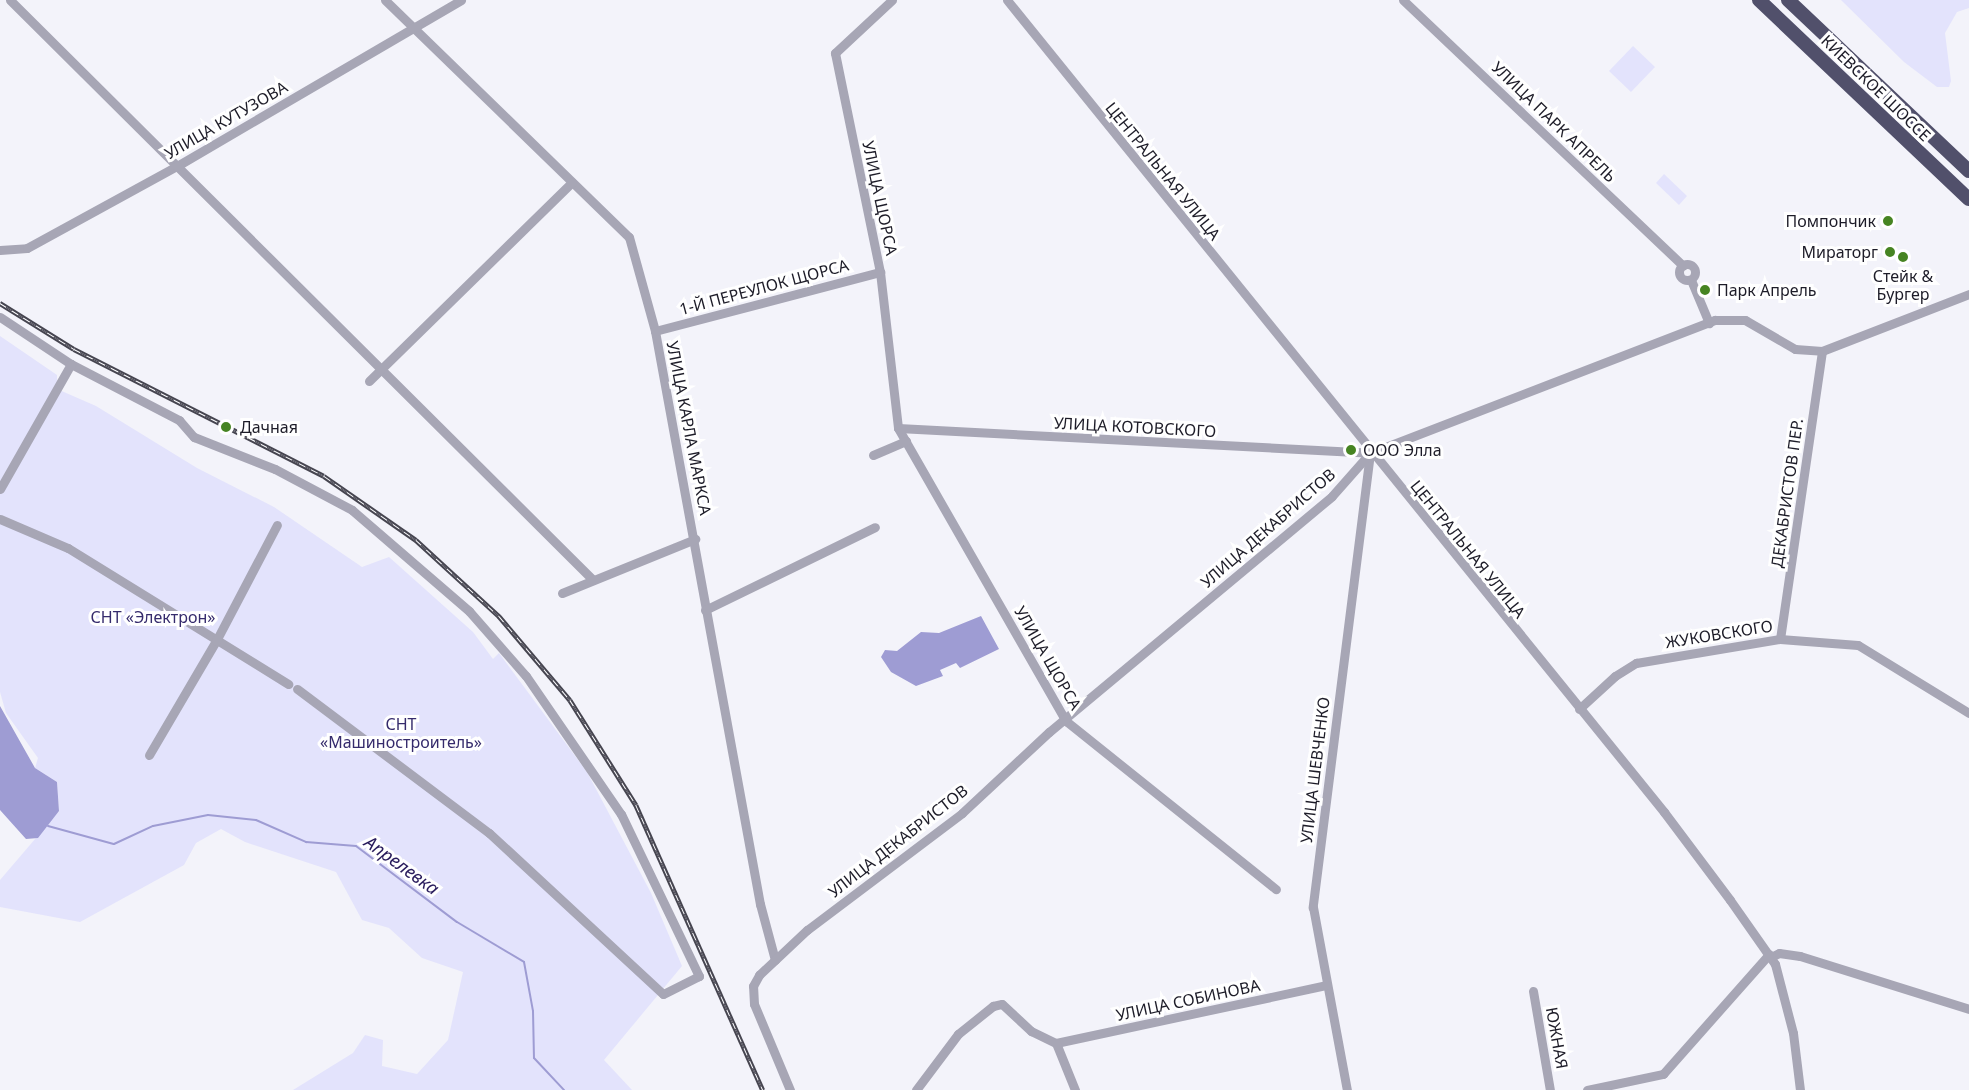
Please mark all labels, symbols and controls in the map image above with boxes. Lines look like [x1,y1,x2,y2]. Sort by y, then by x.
street label: КИЕВСКОЕ ШОССЕ [1817,31,1935,145]
street label: УЛИЦА ПАРК АПРЕЛЬ [1488,58,1620,186]
street label: УЛИЦА КУТУЗОВА [161,77,291,163]
street label: ЦЕНТРАЛЬНАЯ УЛИЦА [1102,98,1224,244]
street label: УЛИЦА ЩОРСА [858,139,902,257]
place label: Помпончик [1786,211,1876,231]
marker: Помпончик [1881,214,1895,228]
place label: Мираторг [1802,242,1878,262]
marker: Мираторг [1883,245,1897,259]
marker: Стейк & Бургер [1896,250,1910,264]
street label: 1-Й ПЕРЕУЛОК ЩОРСА [677,255,851,319]
place label: Стейк & Бургер [1873,266,1933,304]
place label: Парк Апрель [1717,280,1817,300]
marker: Парк Апрель [1698,283,1712,297]
street label: УЛИЦА КАРЛА МАРКСА [663,339,715,517]
street label: УЛИЦА КОТОВСКОГО [1053,413,1217,441]
place label: Дачная [240,417,298,437]
street label: ДЕКАБРИСТОВ ПЕР. [1767,417,1807,569]
marker: Дачная [217,418,235,436]
place label: ООО Элла [1363,440,1442,460]
marker: ООО Элла [1344,443,1358,457]
street label: УЛИЦА ДЕКАБРИСТОВ [1197,464,1339,592]
street label: ЦЕНТРАЛЬНАЯ УЛИЦА [1407,476,1529,622]
street label: УЛИЦА ЩОРСА [1011,603,1085,713]
park label: СНТ «Электрон» [91,607,215,627]
street label: ЖУКОВСКОГО [1664,616,1774,652]
street label: УЛИЦА ШЕВЧЕНКО [1297,696,1333,844]
park label: СНТ «Машиностроитель» [320,714,482,752]
street label: УЛИЦА ДЕКАБРИСТОВ [824,781,972,901]
water label: Апрелевка [361,831,443,899]
street label: УЛИЦА СОБИНОВА [1114,975,1262,1025]
street label: ЮЖНАЯ [1542,1006,1572,1070]

